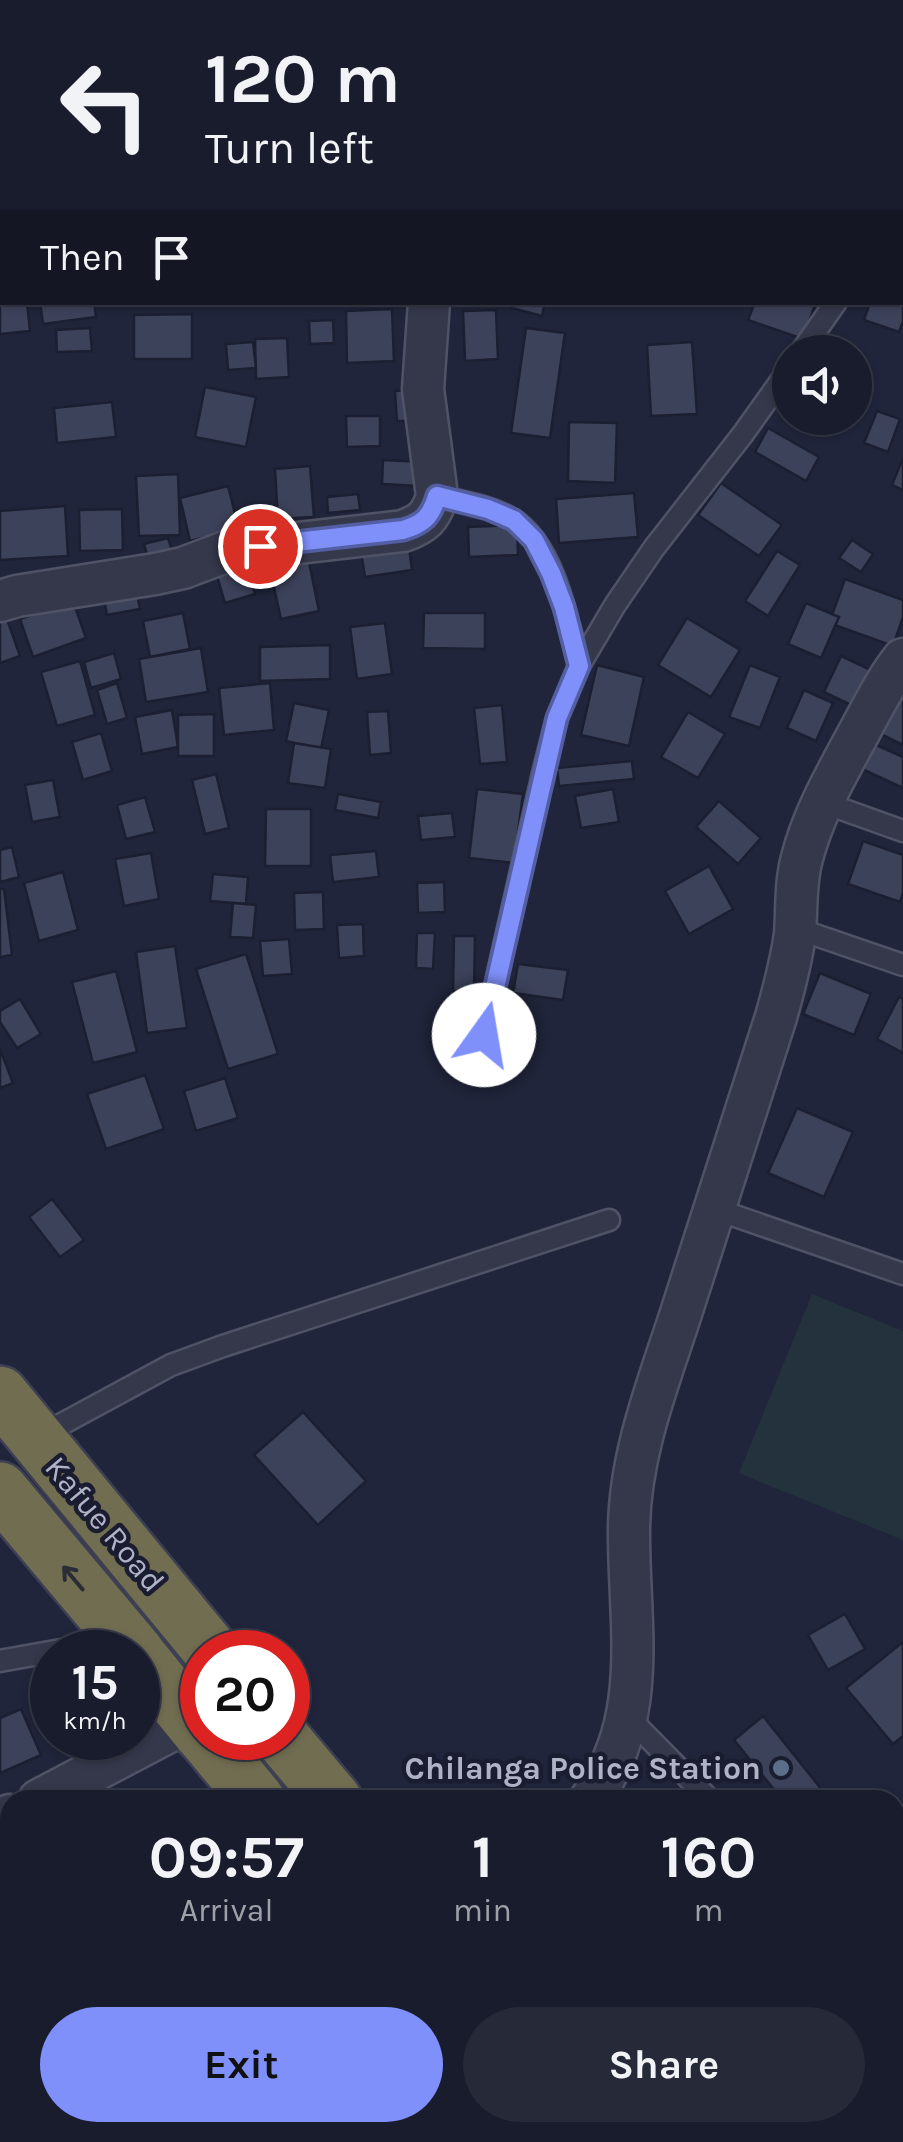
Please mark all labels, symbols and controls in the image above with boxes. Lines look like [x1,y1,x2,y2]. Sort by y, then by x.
text: 120 m [205,38,401,120]
icon: left [40,40,170,170]
text: Turn left [205,122,374,174]
icon: arrive [144,230,199,285]
text: Then [40,235,124,280]
map controls [772,335,872,435]
button: sound [772,335,872,435]
pin [218,504,303,589]
icon: arrive [233,519,288,574]
position arrow [432,983,536,1087]
street label: Kafue Road [37,1449,172,1599]
one-way arrow [62,1565,84,1591]
speed limit sign: 20 [180,1630,310,1760]
text: 15 [72,1653,118,1712]
text: km/h [63,1706,127,1735]
place label: Chilanga Police Station [405,1750,761,1787]
marker: Chilanga Police Station [770,1757,792,1779]
text: 09:57 [149,1822,304,1892]
text: 1 [472,1822,493,1892]
text: 160 [661,1822,756,1892]
text: Arrival [180,1892,273,1929]
text: min [453,1892,512,1929]
text: m [693,1892,723,1929]
button: Exit [40,2007,443,2122]
button: Share [463,2007,865,2122]

